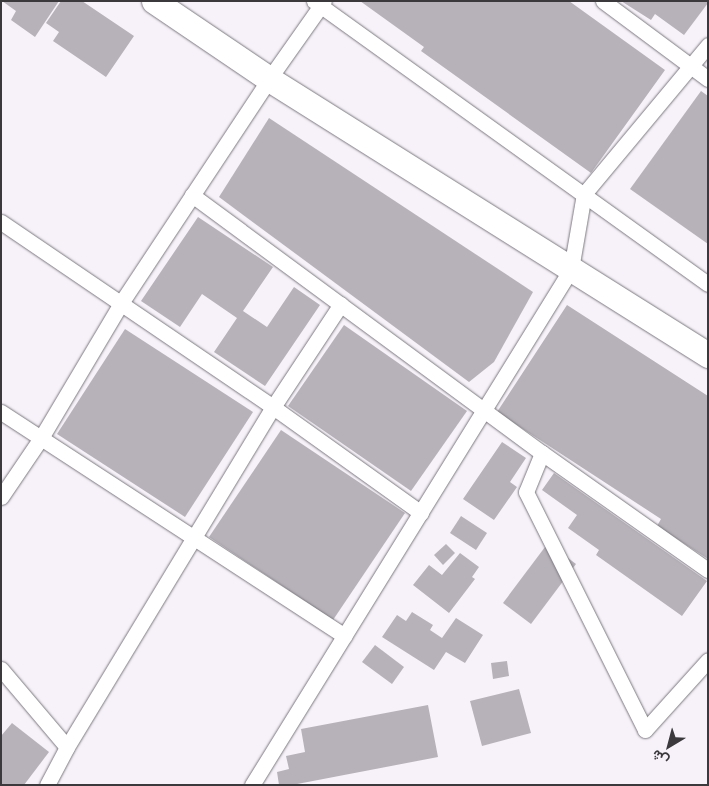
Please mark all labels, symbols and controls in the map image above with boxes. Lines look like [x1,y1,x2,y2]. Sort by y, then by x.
north arrow [644,721,694,771]
text: ش [648,747,672,769]

